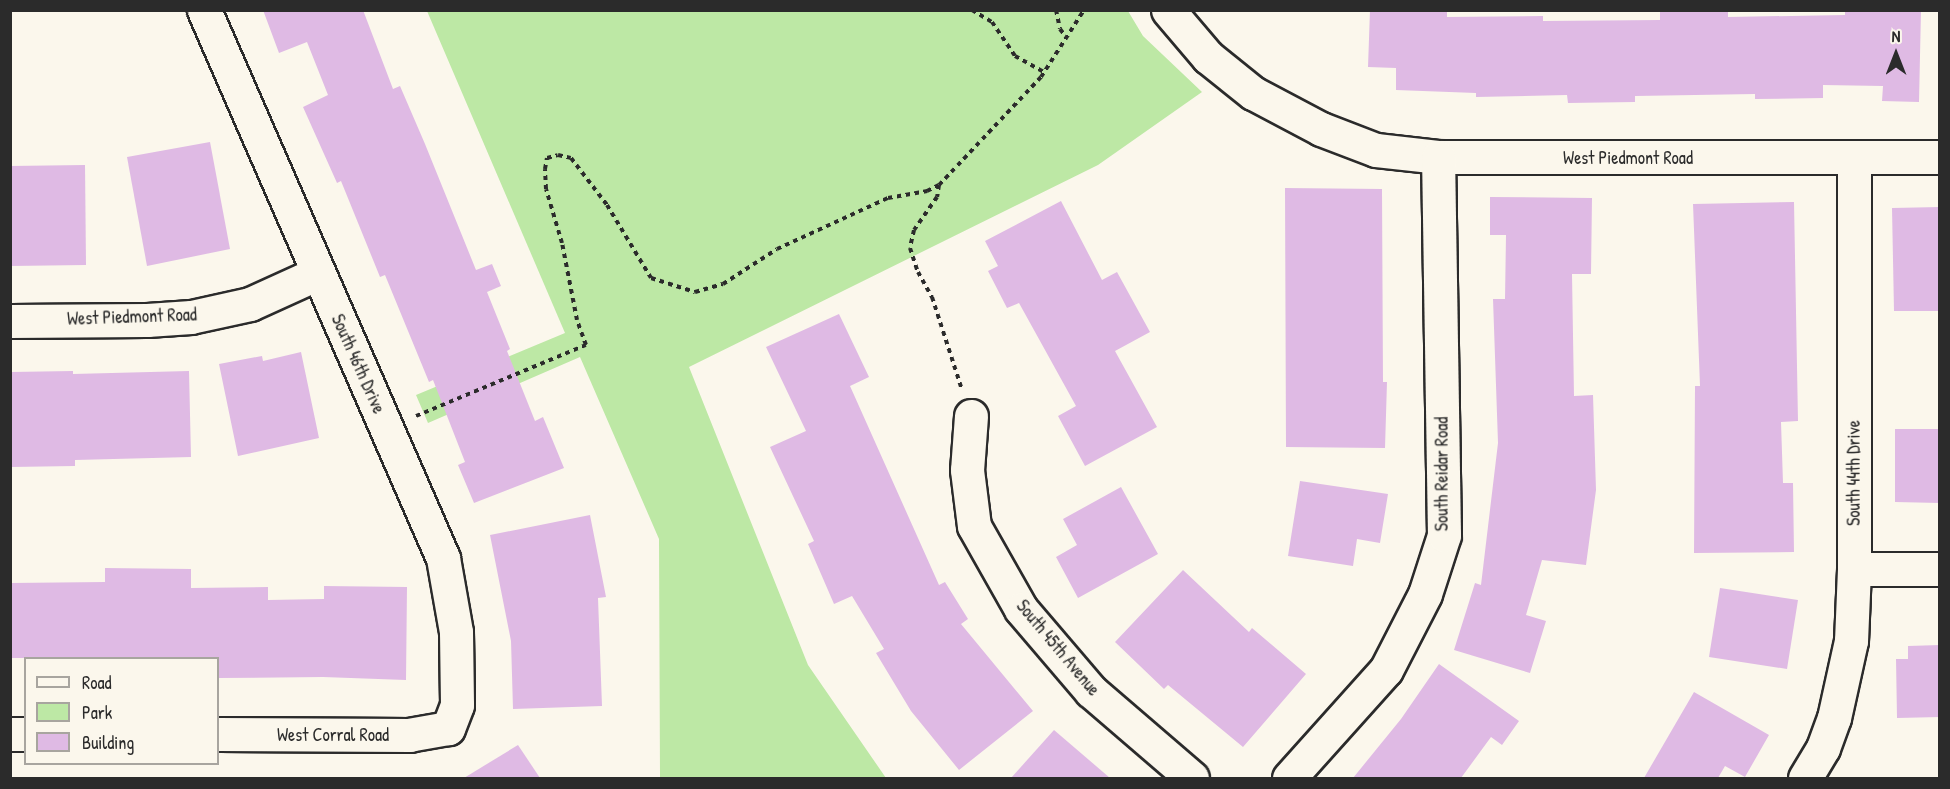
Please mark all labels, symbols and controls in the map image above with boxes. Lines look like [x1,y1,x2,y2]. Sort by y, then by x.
north arrow [1866,24,1926,84]
text: N [1892,25,1900,47]
street label: West Piedmont Road [1563,147,1693,169]
street label: West Piedmont Road [67,304,197,330]
street label: South 46th Drive [327,311,389,417]
street label: South Reidar Road [1431,417,1453,531]
street label: South 44th Drive [1843,420,1865,526]
street label: South 45th Avenue [1012,596,1104,700]
legend [24,657,219,765]
text: Road [82,670,112,695]
text: Park [82,700,112,725]
street label: West Corral Road [277,724,389,746]
text: Building [82,730,134,755]

